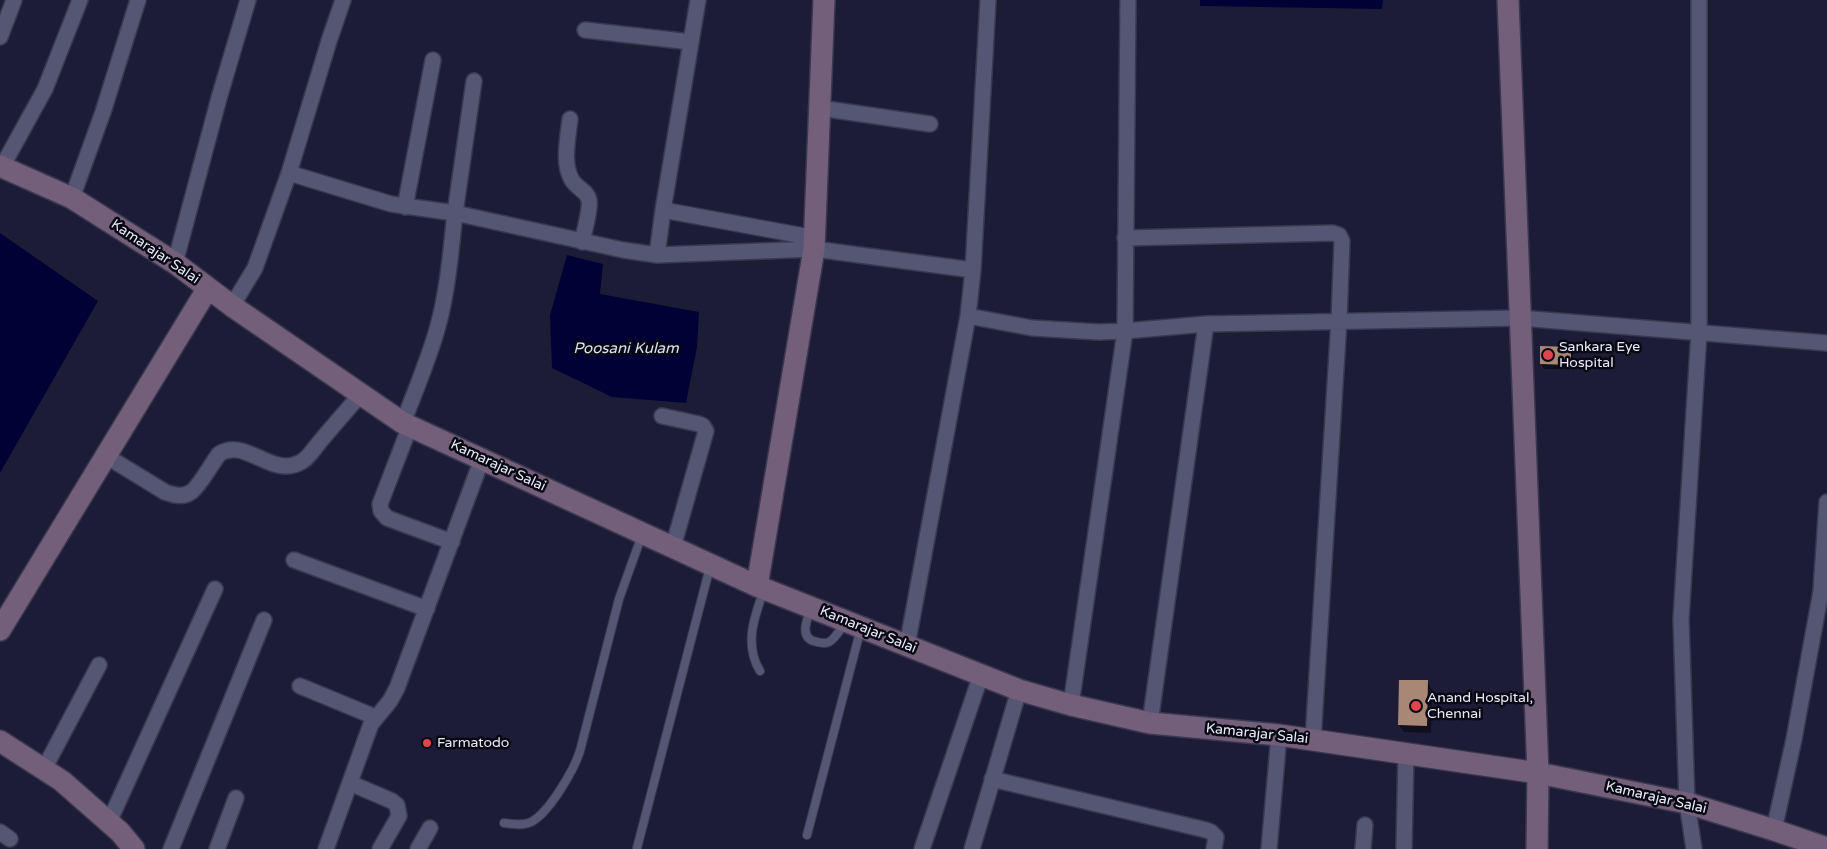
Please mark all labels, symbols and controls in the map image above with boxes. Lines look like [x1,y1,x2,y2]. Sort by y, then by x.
street label: Kamarajar Salai [108,216,202,288]
place label: Sankara Eye Hospital [1559,339,1640,372]
water label: Poosani Kulam [573,340,679,358]
marker: Sankara Eye Hospital [1541,348,1555,362]
street label: Kamarajar Salai [448,437,548,495]
street label: Kamarajar Salai [817,603,919,657]
place label: Anand Hospital, Chennai [1427,690,1533,722]
marker: Anand Hospital, Chennai [1409,699,1423,713]
street label: Kamarajar Salai [1205,720,1309,748]
place label: Farmatodo [437,735,509,751]
marker: Farmatodo [421,737,433,749]
street label: Kamarajar Salai [1604,778,1708,818]

